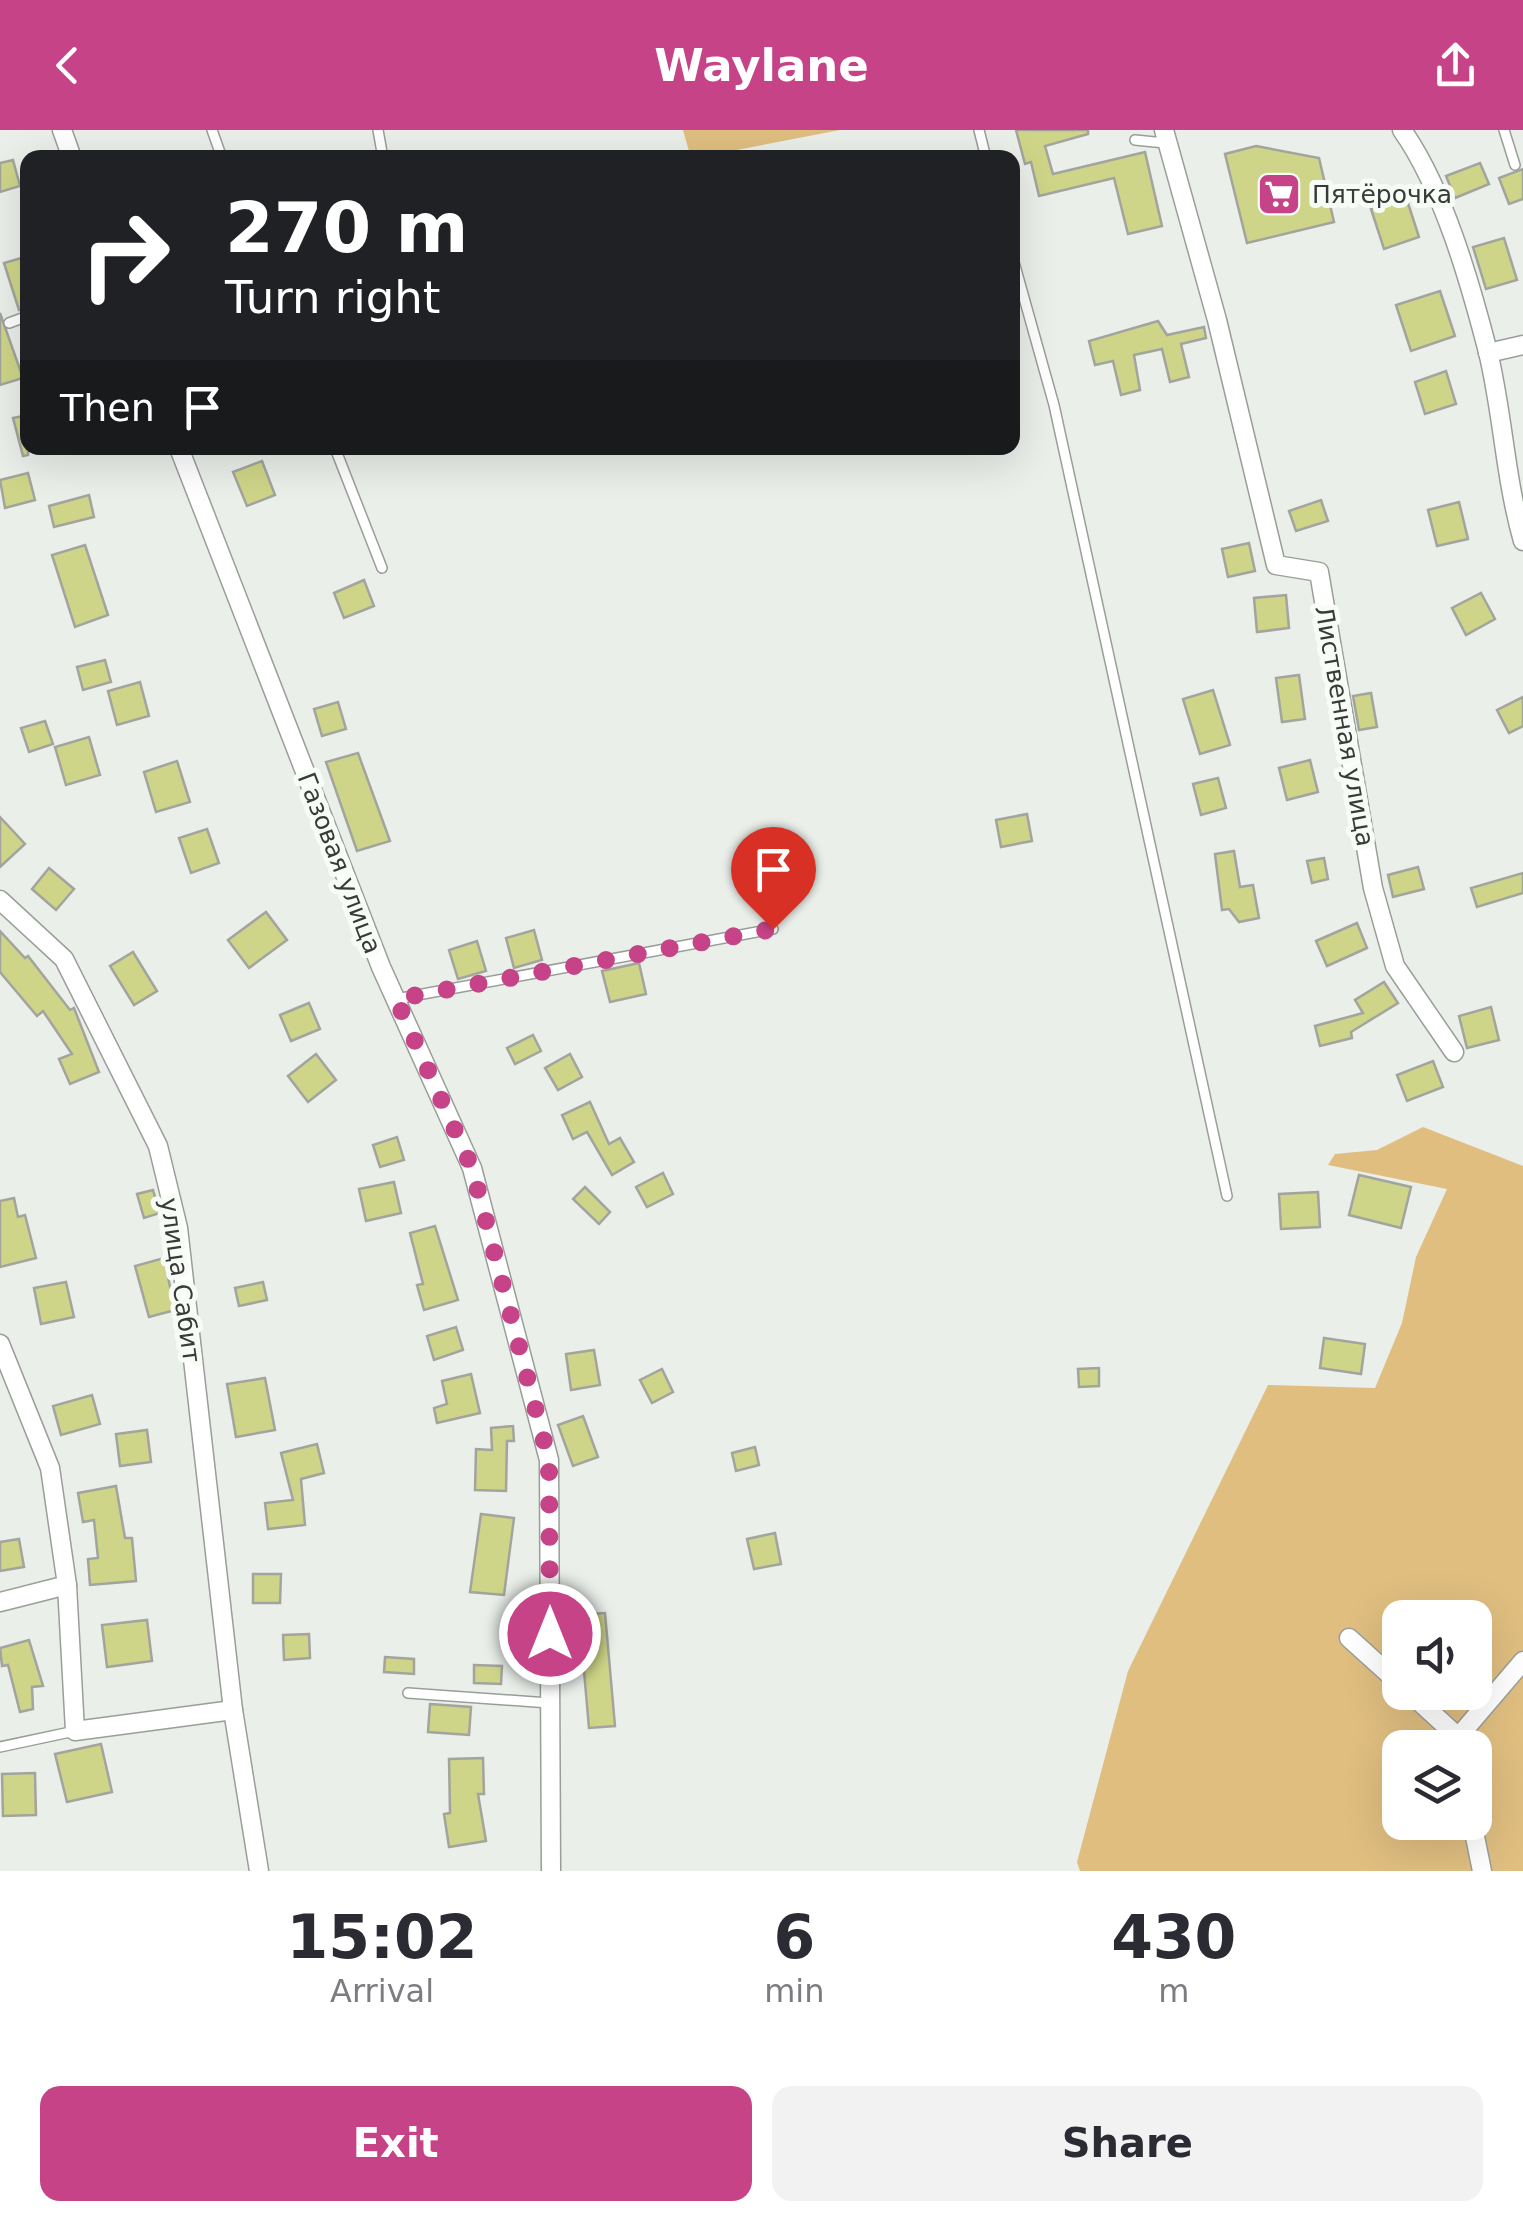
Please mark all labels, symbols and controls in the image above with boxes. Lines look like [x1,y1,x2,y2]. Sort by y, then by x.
icon: back [40,38,95,93]
icon: share [1428,38,1483,93]
text: Waylane [654,39,869,92]
supermarket icon: Пятёрочка [1256,171,1302,217]
place label: Пятёрочка [1312,180,1452,209]
text: 270 m [225,187,468,269]
icon: right [60,190,190,320]
text: Turn right [225,271,440,324]
icon: arrive [175,380,230,435]
text: Then [60,386,155,430]
street label: Лиственная улица [1309,604,1380,849]
street label: Газовая улица [292,769,387,958]
pin [731,827,816,930]
icon: arrive [746,842,801,897]
street label: улица Сабит [155,1196,206,1364]
position arrow [498,1582,602,1686]
map controls [1382,1600,1492,1840]
button: sound [1382,1600,1492,1710]
button: layers [1382,1730,1492,1840]
text: 15:02 [287,1902,478,1972]
text: 6 [773,1902,815,1972]
text: 430 [1111,1902,1236,1972]
text: Arrival [330,1972,434,2010]
text: min [764,1972,825,2010]
text: m [1158,1972,1189,2010]
button: Exit [40,2086,752,2201]
button: Share [772,2086,1483,2201]

